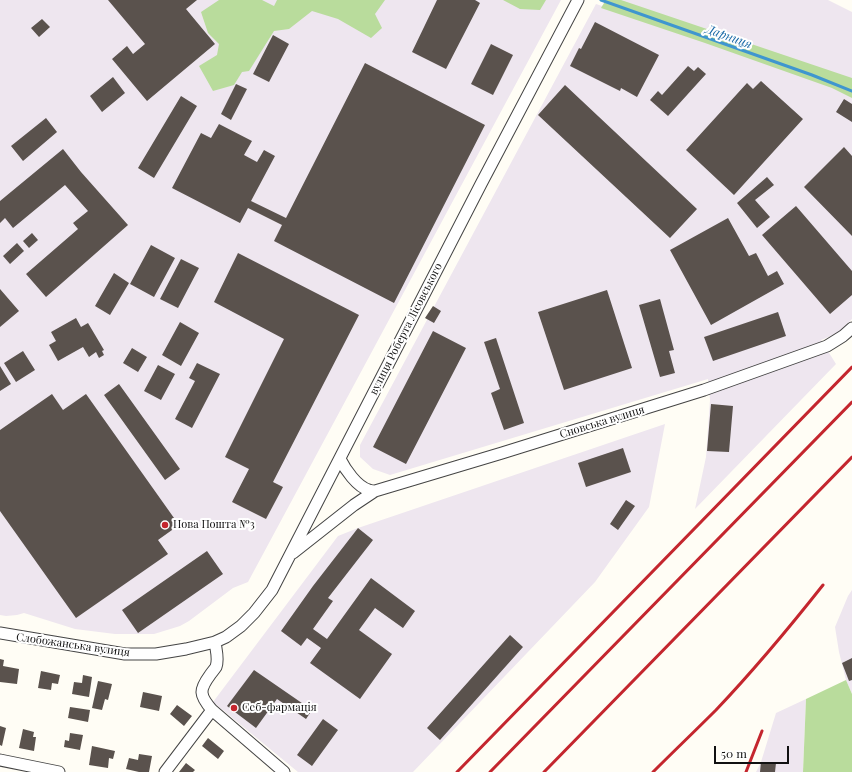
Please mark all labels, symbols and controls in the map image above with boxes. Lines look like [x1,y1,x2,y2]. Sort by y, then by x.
water label: Дарниця [704,22,754,52]
street label: вулиця Роберта Лісовського [367,261,445,397]
street label: Сновська вулиця [558,403,646,441]
place label: Нова Пошта №3 [173,518,255,532]
marker: Нова Пошта №3 [160,520,170,530]
street label: Слобожанська вулиця [15,630,131,660]
place label: Себ-фармація [242,701,317,715]
marker: Себ-фармація [229,703,239,713]
scale bar [716,738,791,764]
text: 50 m [721,745,747,761]

